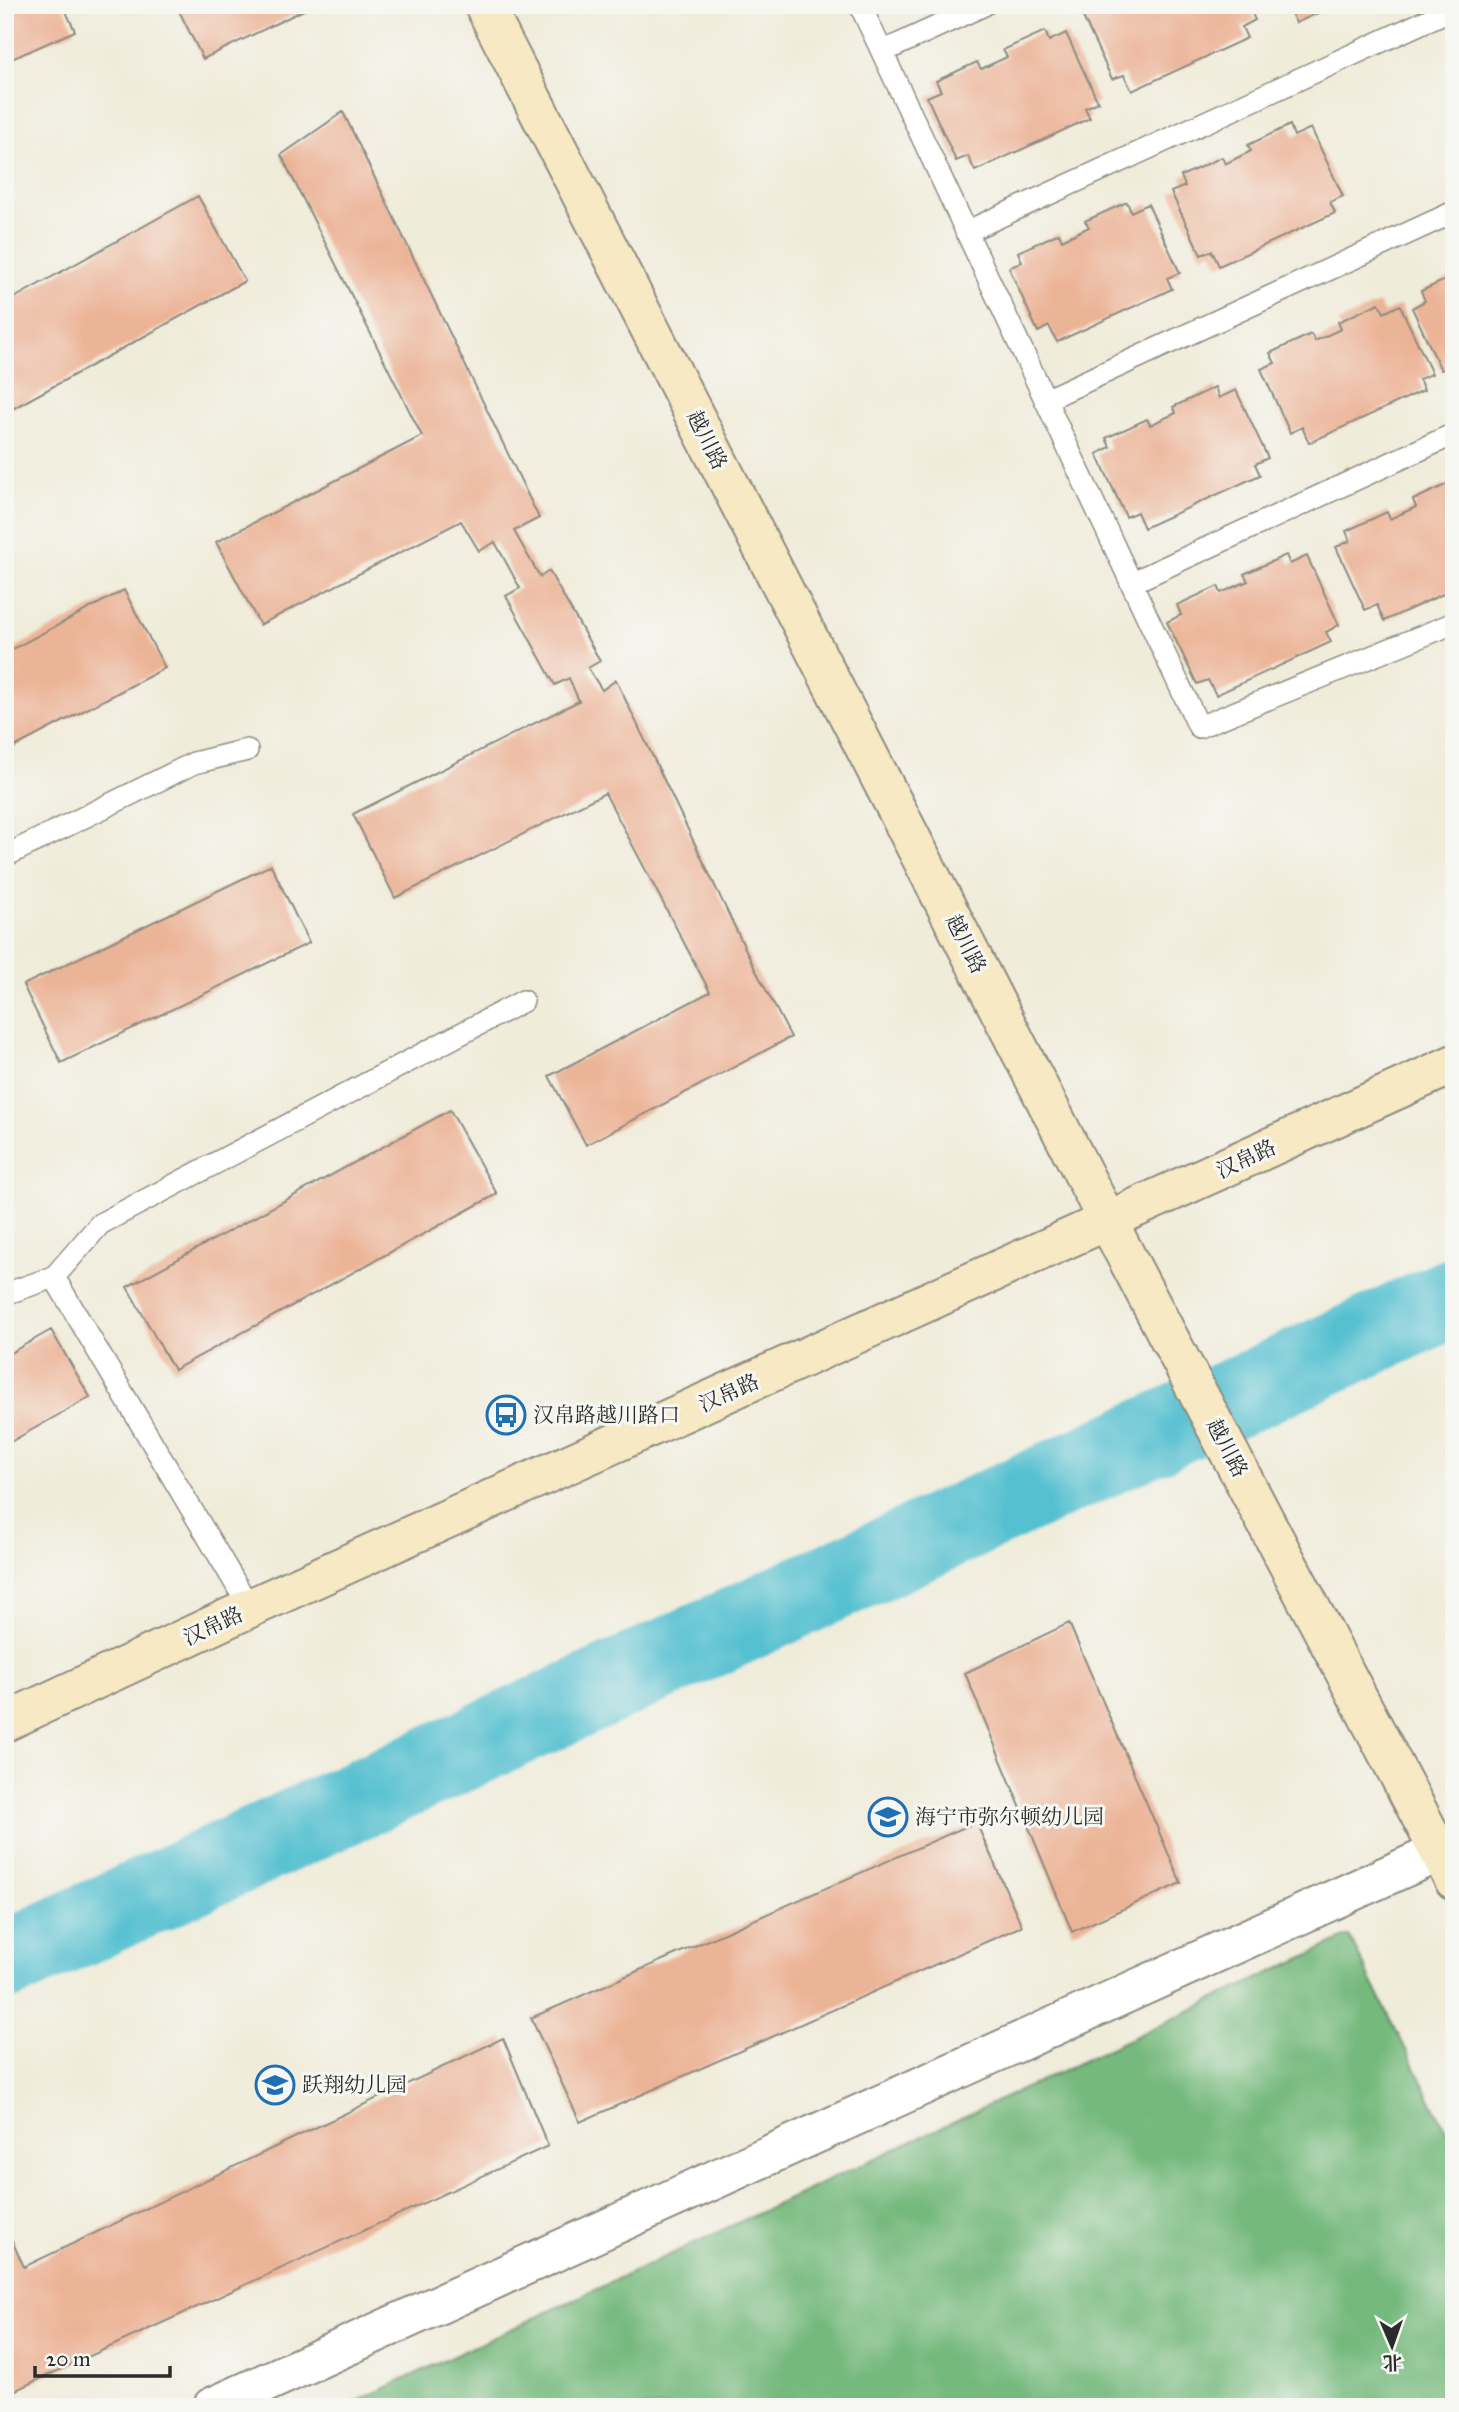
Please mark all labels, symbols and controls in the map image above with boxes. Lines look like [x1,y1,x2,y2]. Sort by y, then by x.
street label: 越川路 [681,406,733,474]
street label: 越川路 [940,910,992,978]
street label: 汉帛路 [1212,1134,1280,1184]
street label: 汉帛路 [695,1368,763,1418]
bus stop icon: 汉帛路越川路口 [485,1394,527,1436]
place label: 汉帛路越川路口 [533,1402,680,1428]
street label: 越川路 [1201,1414,1253,1482]
street label: 汉帛路 [179,1601,247,1651]
school or university icon: 海宁市弥尔顿幼儿园 [867,1796,909,1838]
place label: 海宁市弥尔顿幼儿园 [915,1804,1104,1830]
school or university icon: 跃翔幼儿园 [254,2064,296,2106]
place label: 跃翔幼儿园 [302,2072,407,2098]
north arrow [1358,2310,1428,2380]
scale bar [35,2335,170,2379]
text: 20 m [46,2346,91,2372]
text: 北 [1383,2351,1402,2374]

